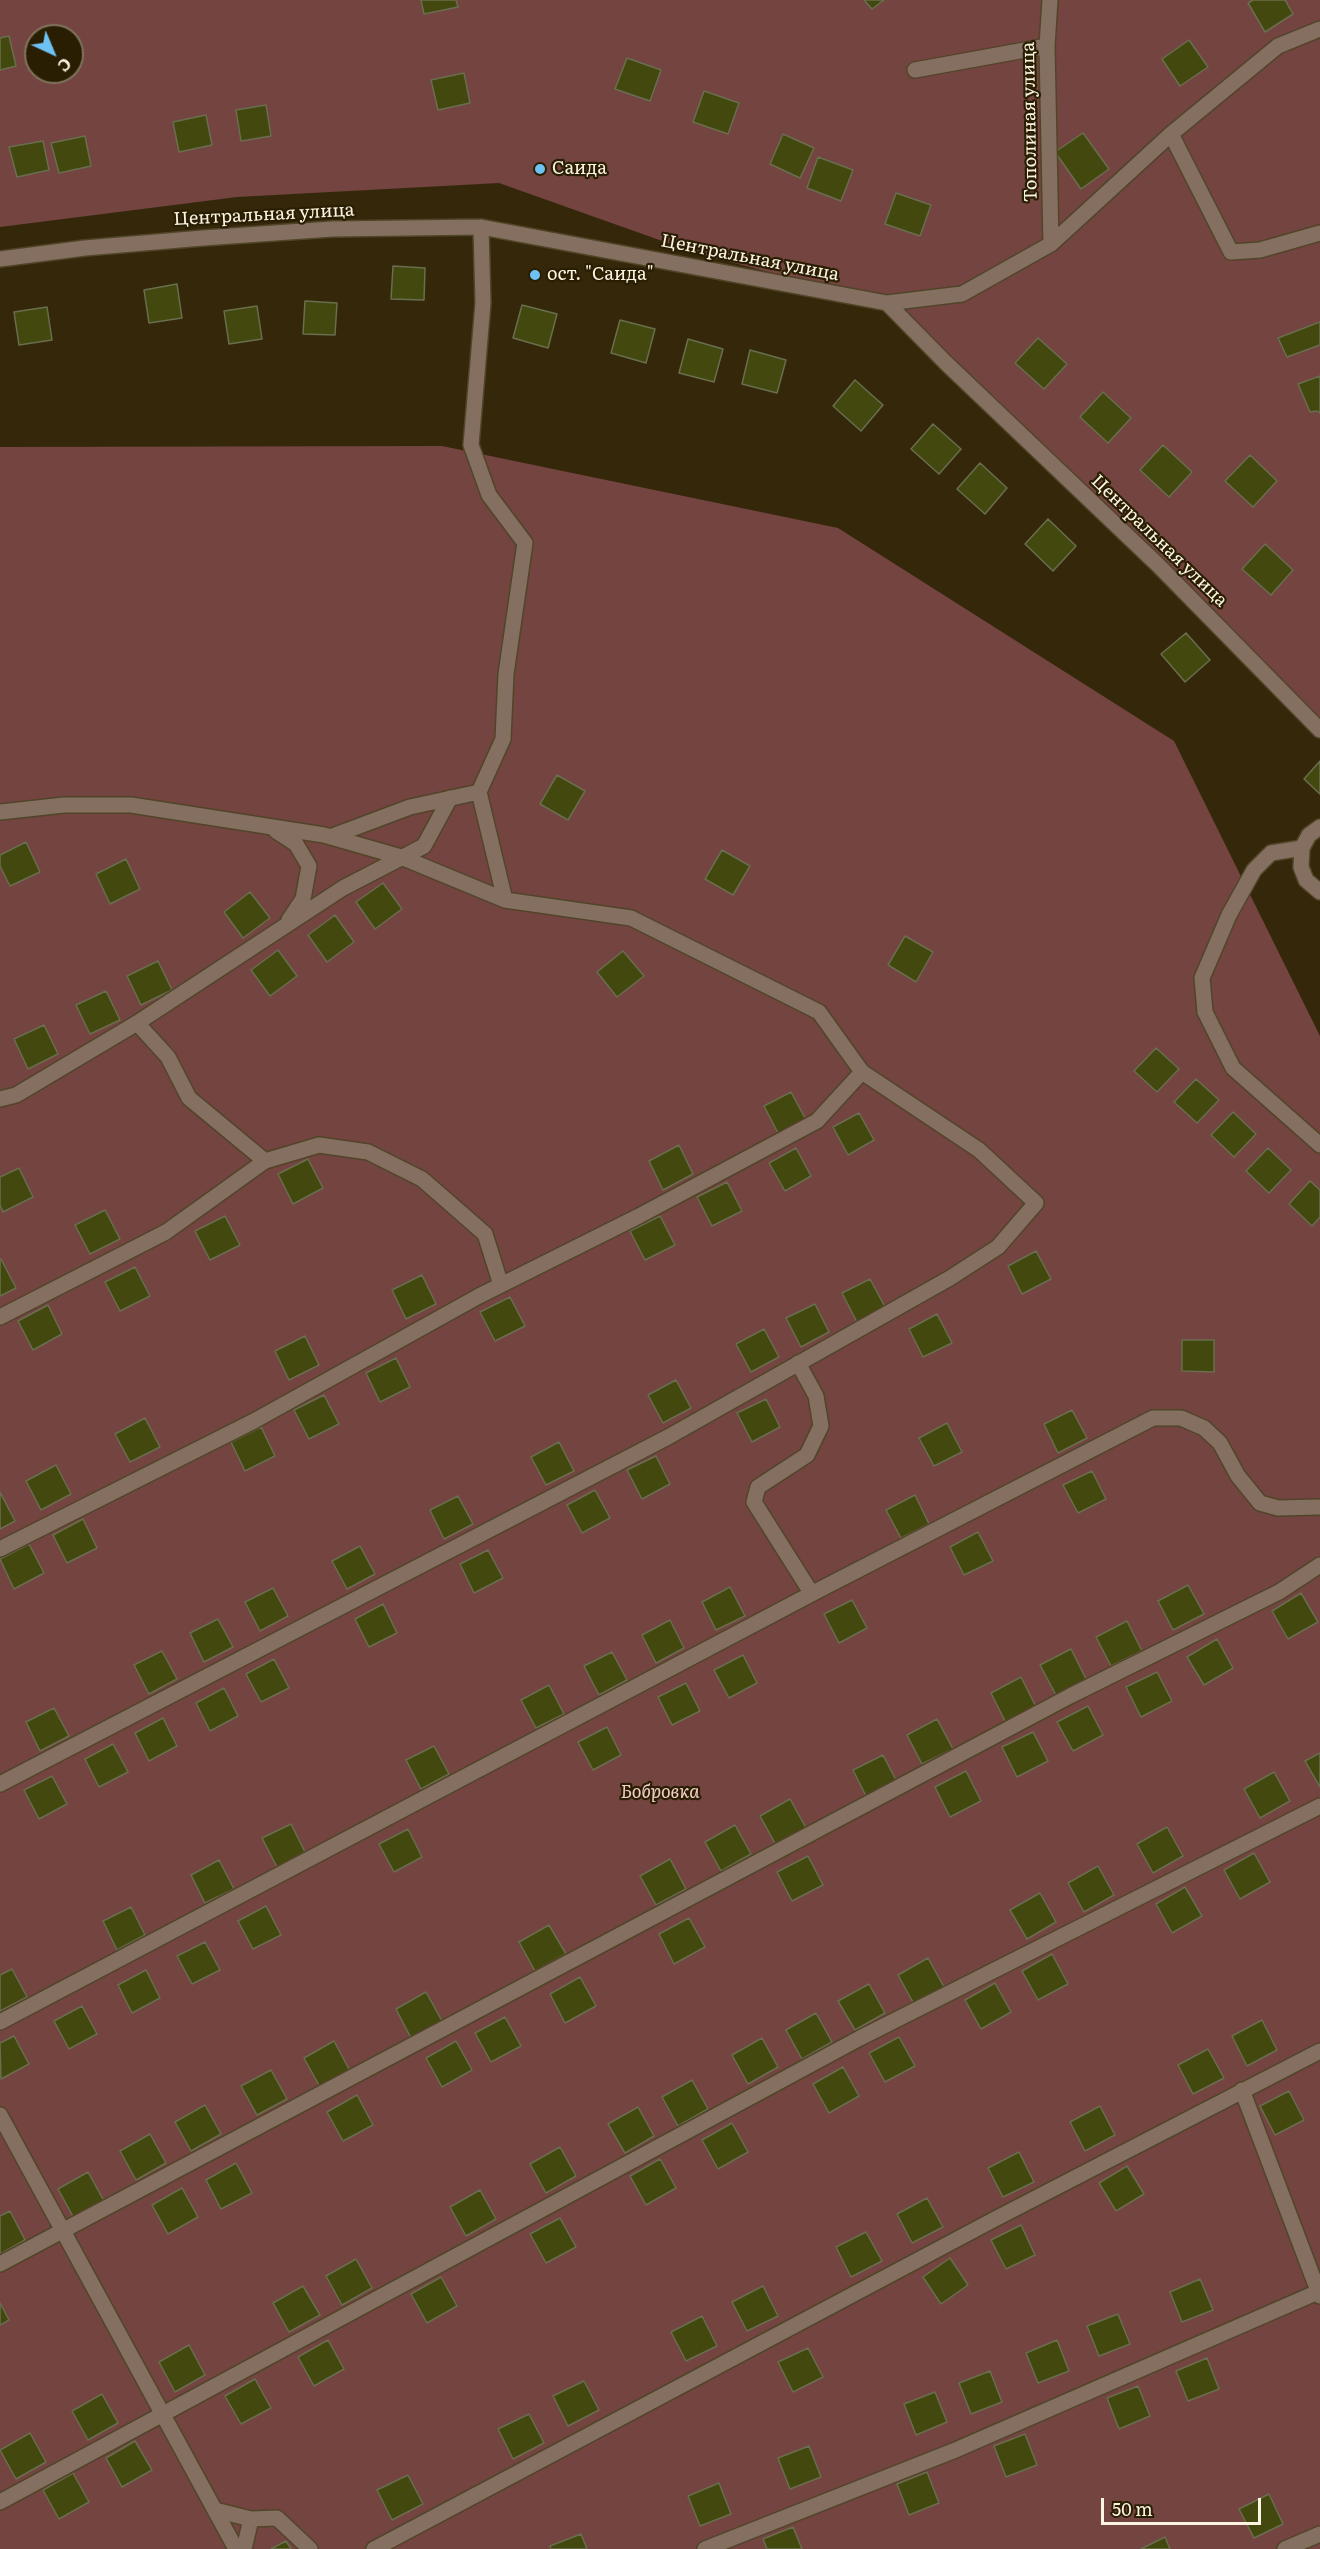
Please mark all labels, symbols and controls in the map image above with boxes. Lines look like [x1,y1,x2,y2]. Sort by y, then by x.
north arrow [24,24,84,84]
street label: Тополиная улица [1018,42,1042,202]
text: С [53,53,78,78]
place label: Саида [552,158,607,180]
marker: Саида [533,162,547,176]
street label: Центральная улица [173,199,355,231]
street label: Центральная улица [659,230,841,286]
place label: ост. "Саида" [547,264,654,286]
marker: ост. "Саида" [528,268,542,282]
street label: Центральная улица [1086,470,1232,612]
park label: Бобровка [621,1782,699,1804]
scale bar [1104,2486,1264,2524]
text: 50 m [1112,2495,1153,2522]

